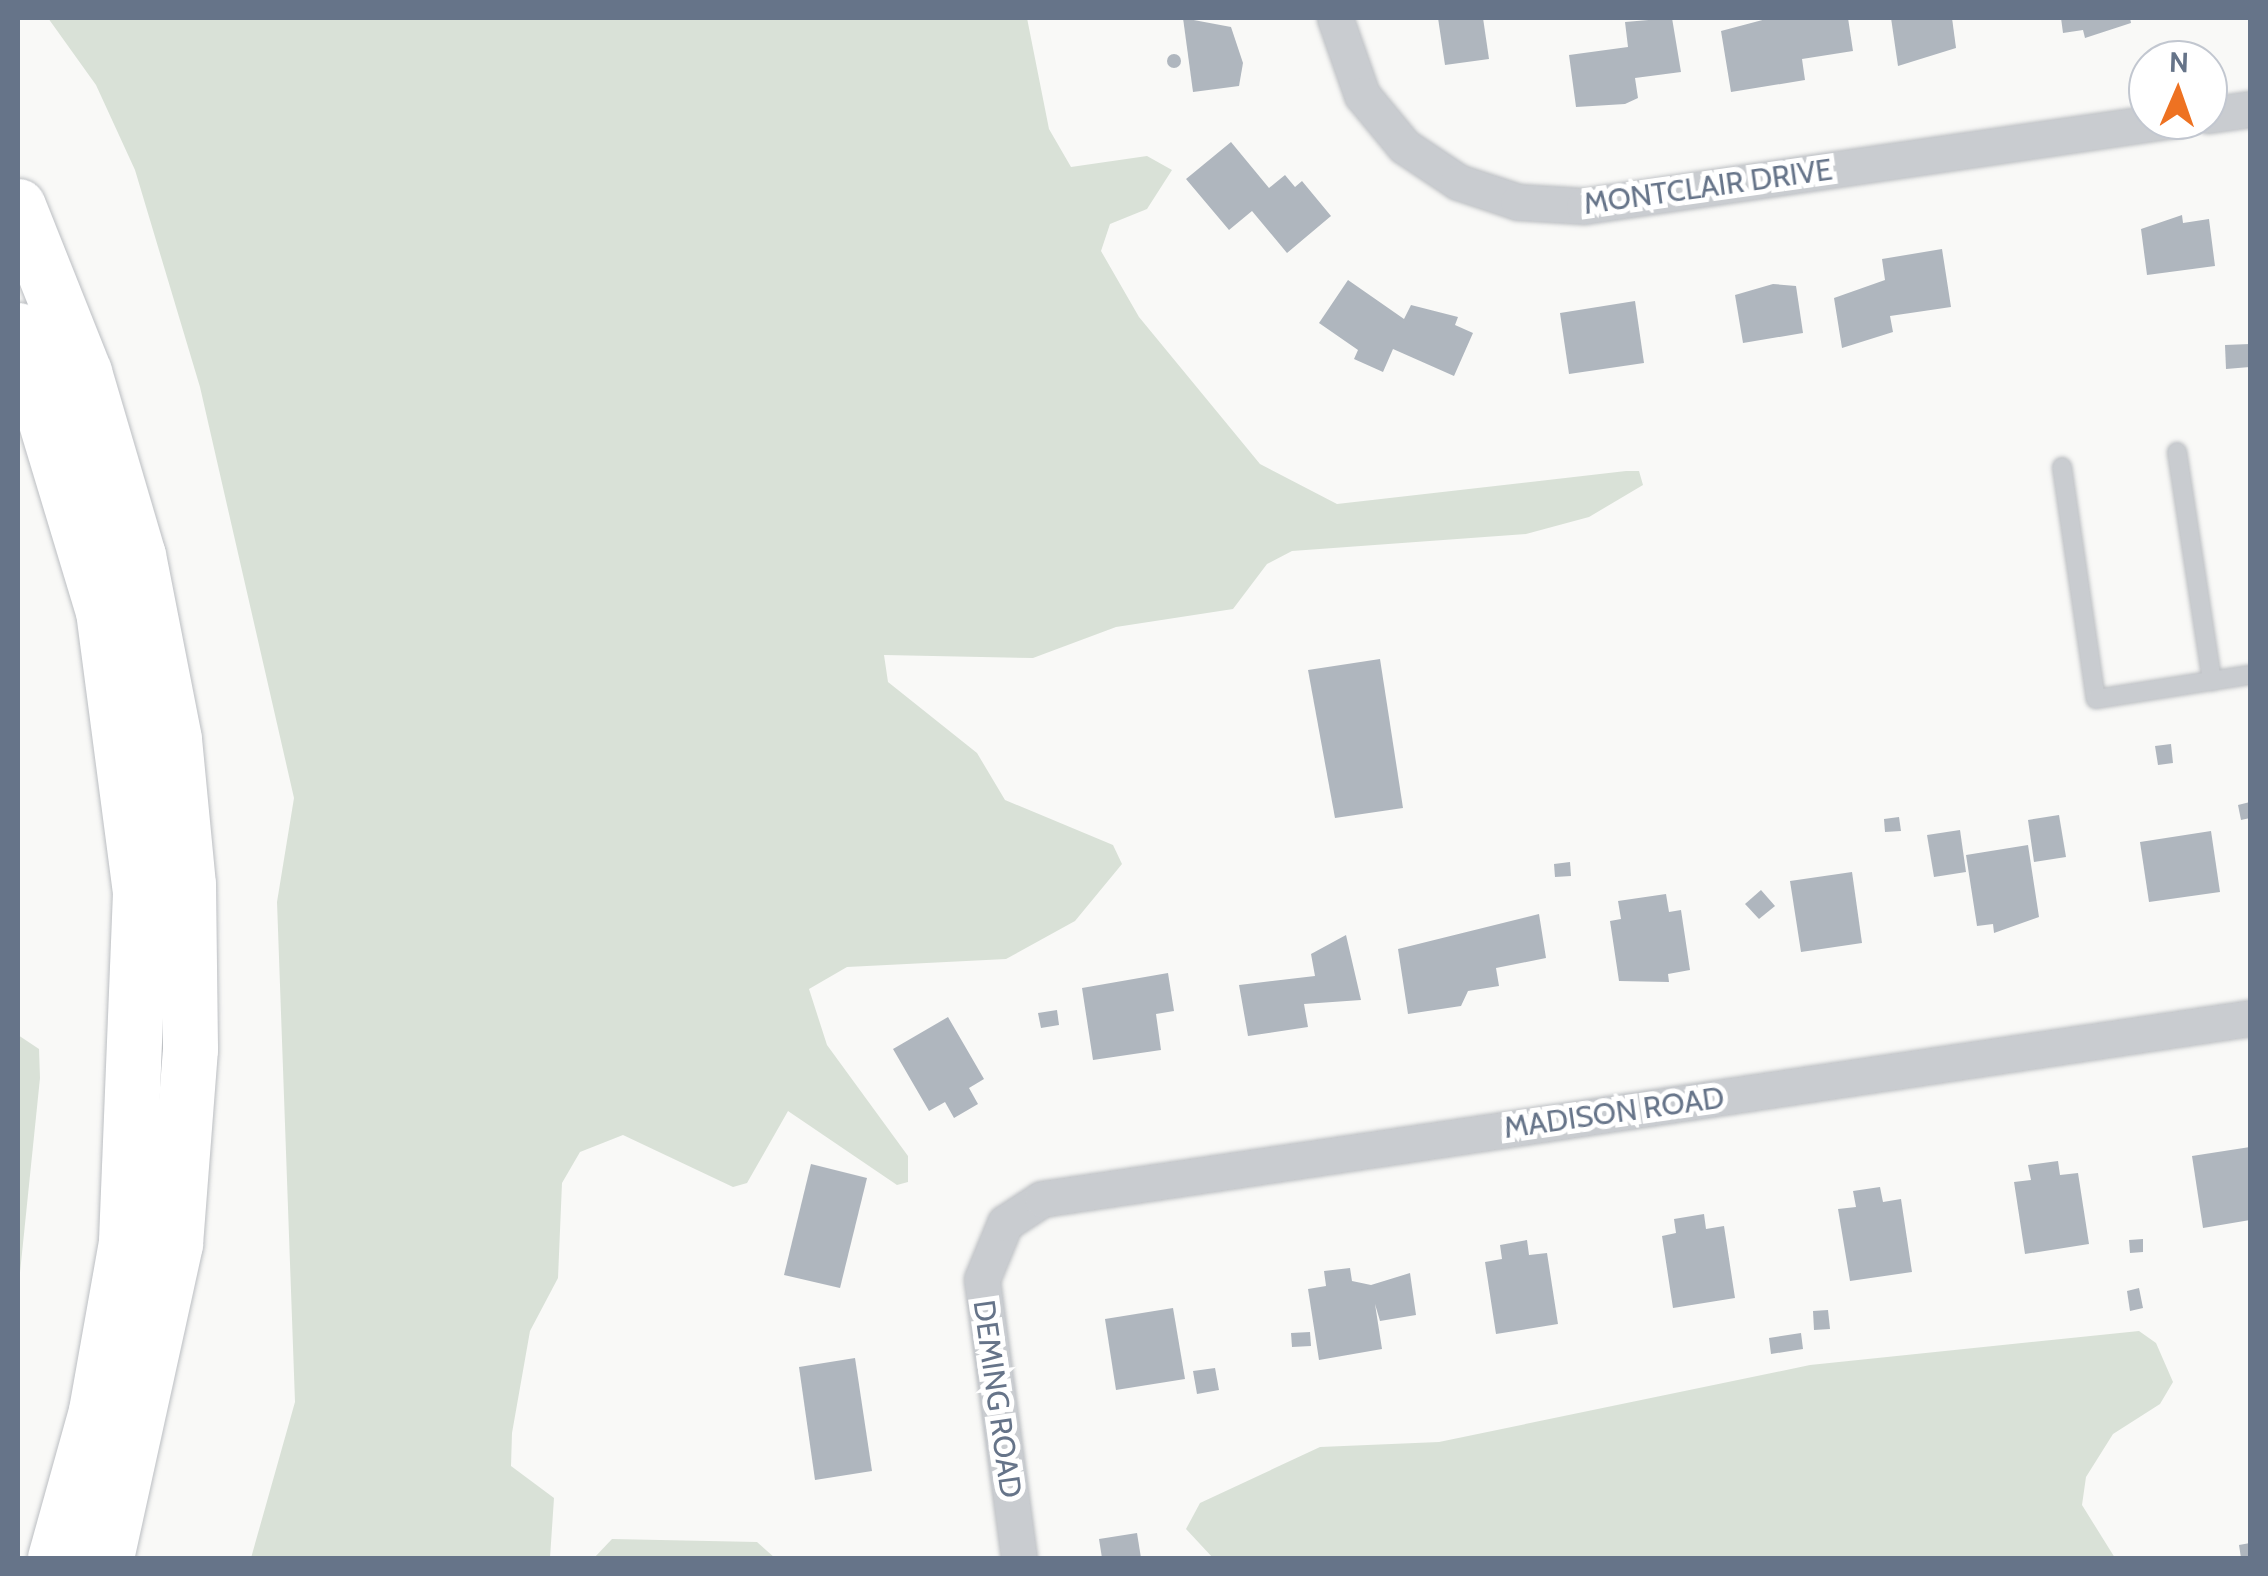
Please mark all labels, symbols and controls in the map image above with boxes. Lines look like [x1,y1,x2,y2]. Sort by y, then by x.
north arrow [2128,40,2228,140]
text: N [2168,45,2189,79]
street label: MONTCLAIR DRIVE [1581,152,1835,222]
street label: MADISON ROAD [1502,1080,1726,1146]
street label: DEMING ROAD [965,1298,1029,1500]

